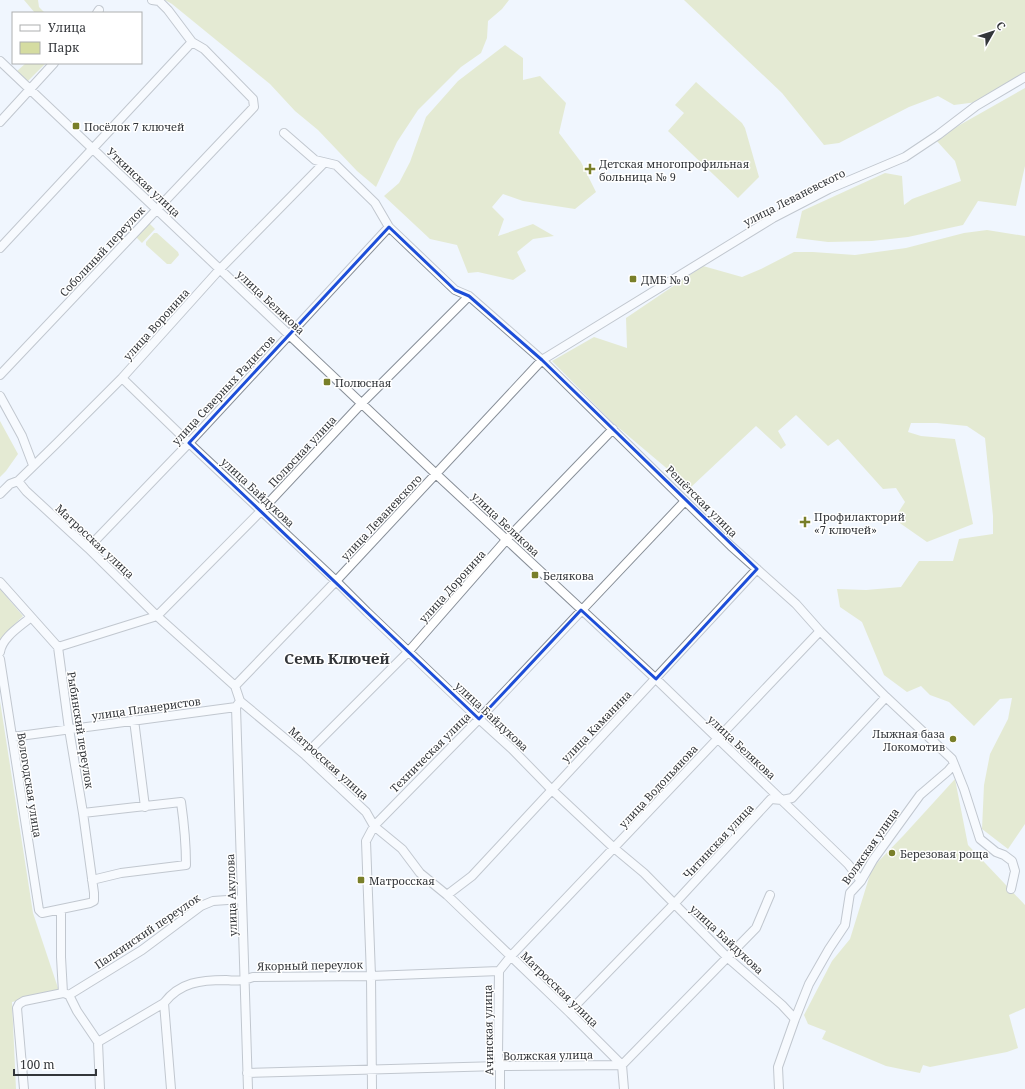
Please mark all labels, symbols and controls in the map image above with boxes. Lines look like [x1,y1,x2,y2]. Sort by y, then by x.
legend [12,12,142,64]
north arrow [973,12,1013,52]
text: С [993,18,1009,33]
text: Улица [48,19,86,36]
text: Парк [48,39,80,56]
place label: Посёлок 7 ключей [84,119,184,134]
marker: Посёлок 7 ключей [71,121,81,131]
street label: Уткинская улица [104,144,184,220]
place label: Детская многопрофильная больница № 9 [599,156,749,184]
marker: Детская многопрофильная больница № 9 [584,163,596,175]
street label: улица Леваневского [741,165,847,229]
street label: Соболиный переулок [56,202,148,299]
street label: улица Белякова [234,267,308,337]
place label: ДМБ № 9 [641,272,690,287]
marker: ДМБ № 9 [628,274,638,284]
street label: улица Воронина [120,285,192,363]
street label: улица Северных Радистов [168,332,278,448]
place label: Полюсная [335,375,391,390]
marker: Полюсная [322,377,332,387]
street label: Полюсная улица [265,412,339,490]
street label: улица Байдукова [218,454,298,530]
street label: Решётская улица [663,462,741,540]
street label: улица Леваневского [337,471,425,563]
street label: улица Белякова [469,489,543,559]
street label: Матросская улица [52,501,138,581]
place label: Профилакторий «7 ключей» [814,509,905,537]
marker: Профилакторий «7 ключей» [799,516,811,528]
street label: улица Доронина [415,546,489,626]
place label: Белякова [543,568,594,583]
marker: Белякова [530,570,540,580]
district label: Семь Ключей [284,648,390,668]
street label: Рыбинский переулок [64,670,98,790]
street label: улица Байдукова [452,678,532,754]
street label: улица Каманина [558,687,634,765]
street label: улица Планеристов [91,693,201,723]
street label: Техническая улица [387,709,473,795]
street label: улица Белякова [705,712,779,782]
street label: Матросская улица [286,723,372,803]
place label: Лыжная база Локомотив [872,726,945,754]
street label: Вологодская улица [14,731,46,839]
marker: Лыжная база Локомотив [948,734,958,744]
street label: улица Водопьянова [615,741,701,831]
street label: Читинская улица [679,800,757,882]
street label: Волжская улица [838,805,902,887]
place label: Березовая роща [900,846,989,861]
marker: Березовая роща [887,848,897,858]
street label: улица Акулова [222,853,240,937]
place label: Матросская [369,873,435,888]
marker: Матросская [356,875,366,885]
street label: Палкинский переулок [91,890,203,972]
street label: улица Байдукова [687,901,767,977]
street label: Матросская улица [518,948,602,1030]
street label: Якорный переулок [256,957,363,973]
street label: Ачинская улица [480,984,496,1076]
street label: Волжская улица [503,1047,593,1063]
scale bar [14,1051,96,1077]
text: 100 m [20,1056,55,1073]

